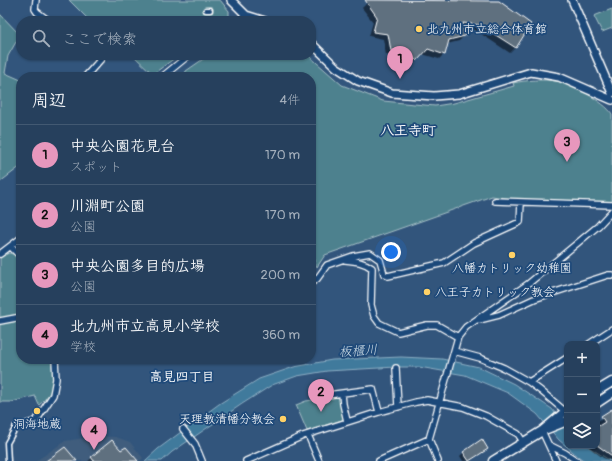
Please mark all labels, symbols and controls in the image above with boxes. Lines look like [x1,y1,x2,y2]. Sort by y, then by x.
search box [16,16,316,60]
place label: 北九州市立総合体育館 [427,22,547,37]
marker: 北九州市立総合体育館 [414,24,424,34]
icon: search [30,27,52,49]
text: ここで検索 [62,30,137,49]
pin: 1 [387,46,413,79]
text: 周辺 [32,90,66,111]
text: 4件 [279,92,300,108]
district label: 八王寺町 [380,122,436,139]
pin: 3 [554,129,580,162]
text: 中央公園花見台 [70,137,175,156]
text: 1 [42,147,48,163]
text: 170 m [265,147,300,163]
text: スポット [70,159,122,175]
text: 川淵町公園 [70,197,145,216]
text: 2 [41,207,49,223]
text: 170 m [265,207,300,223]
text: 公園 [70,219,96,235]
your location [381,242,401,262]
marker: 八幡カトリック幼稚園 [507,250,517,260]
text: 中央公園多目的広場 [70,257,205,276]
place label: 八幡カトリック幼稚園 [452,261,572,276]
text: 3 [41,267,49,283]
text: 200 m [261,267,300,283]
text: 公園 [70,279,96,295]
place label: 八王子カトリック教会 [435,285,555,300]
marker: 八王子カトリック教会 [422,287,432,297]
text: 北九州市立高見小学校 [70,317,220,336]
text: 4 [41,327,49,343]
text: 360 m [262,327,300,343]
text: 学校 [70,339,96,355]
map controls [564,341,600,449]
button: + [564,341,600,377]
water label: 板櫃川 [338,342,378,360]
district label: 高見四丁目 [149,369,215,385]
button: − [564,377,600,413]
pin: 2 [308,379,334,412]
marker: 洞海地蔵 [32,406,42,416]
place label: 天理教清幡分教会 [179,412,275,427]
button: layers [564,413,600,449]
marker: 天理教清幡分教会 [278,414,288,424]
place label: 洞海地蔵 [13,417,61,432]
pin: 4 [81,417,107,450]

